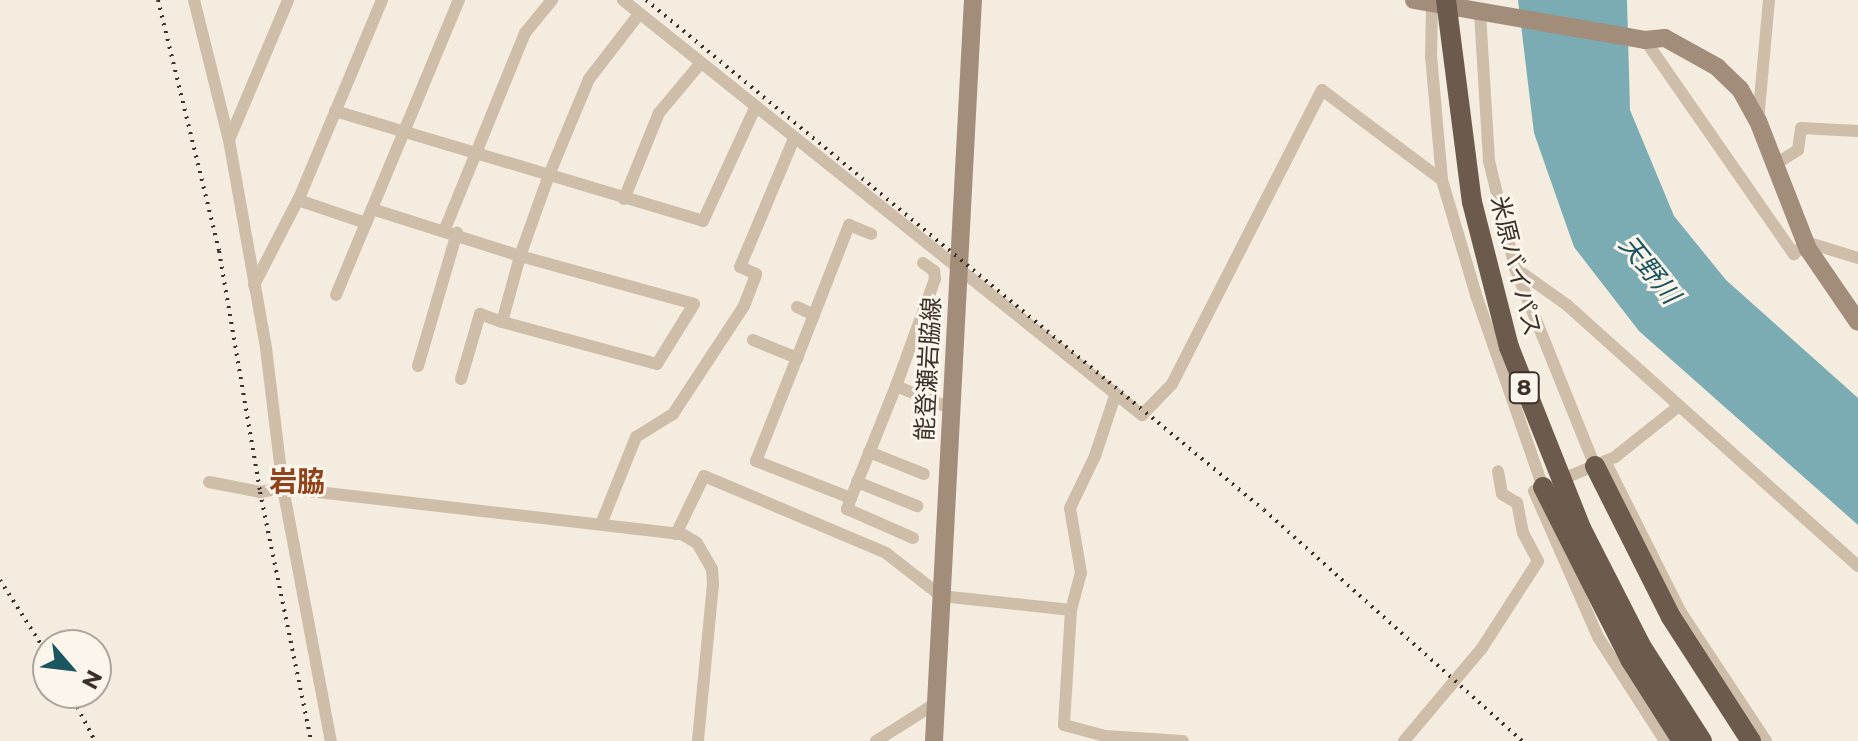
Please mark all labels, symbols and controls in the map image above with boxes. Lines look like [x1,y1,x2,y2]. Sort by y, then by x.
street label: 米原バイパス [1485,193,1547,339]
water label: 天野川 [1612,230,1686,310]
street label: 能登瀬岩脇線 [910,296,946,442]
road number: 8 [1508,370,1540,406]
district label: 岩脇 [269,464,325,498]
north arrow [32,629,112,709]
text: N [76,665,108,694]

